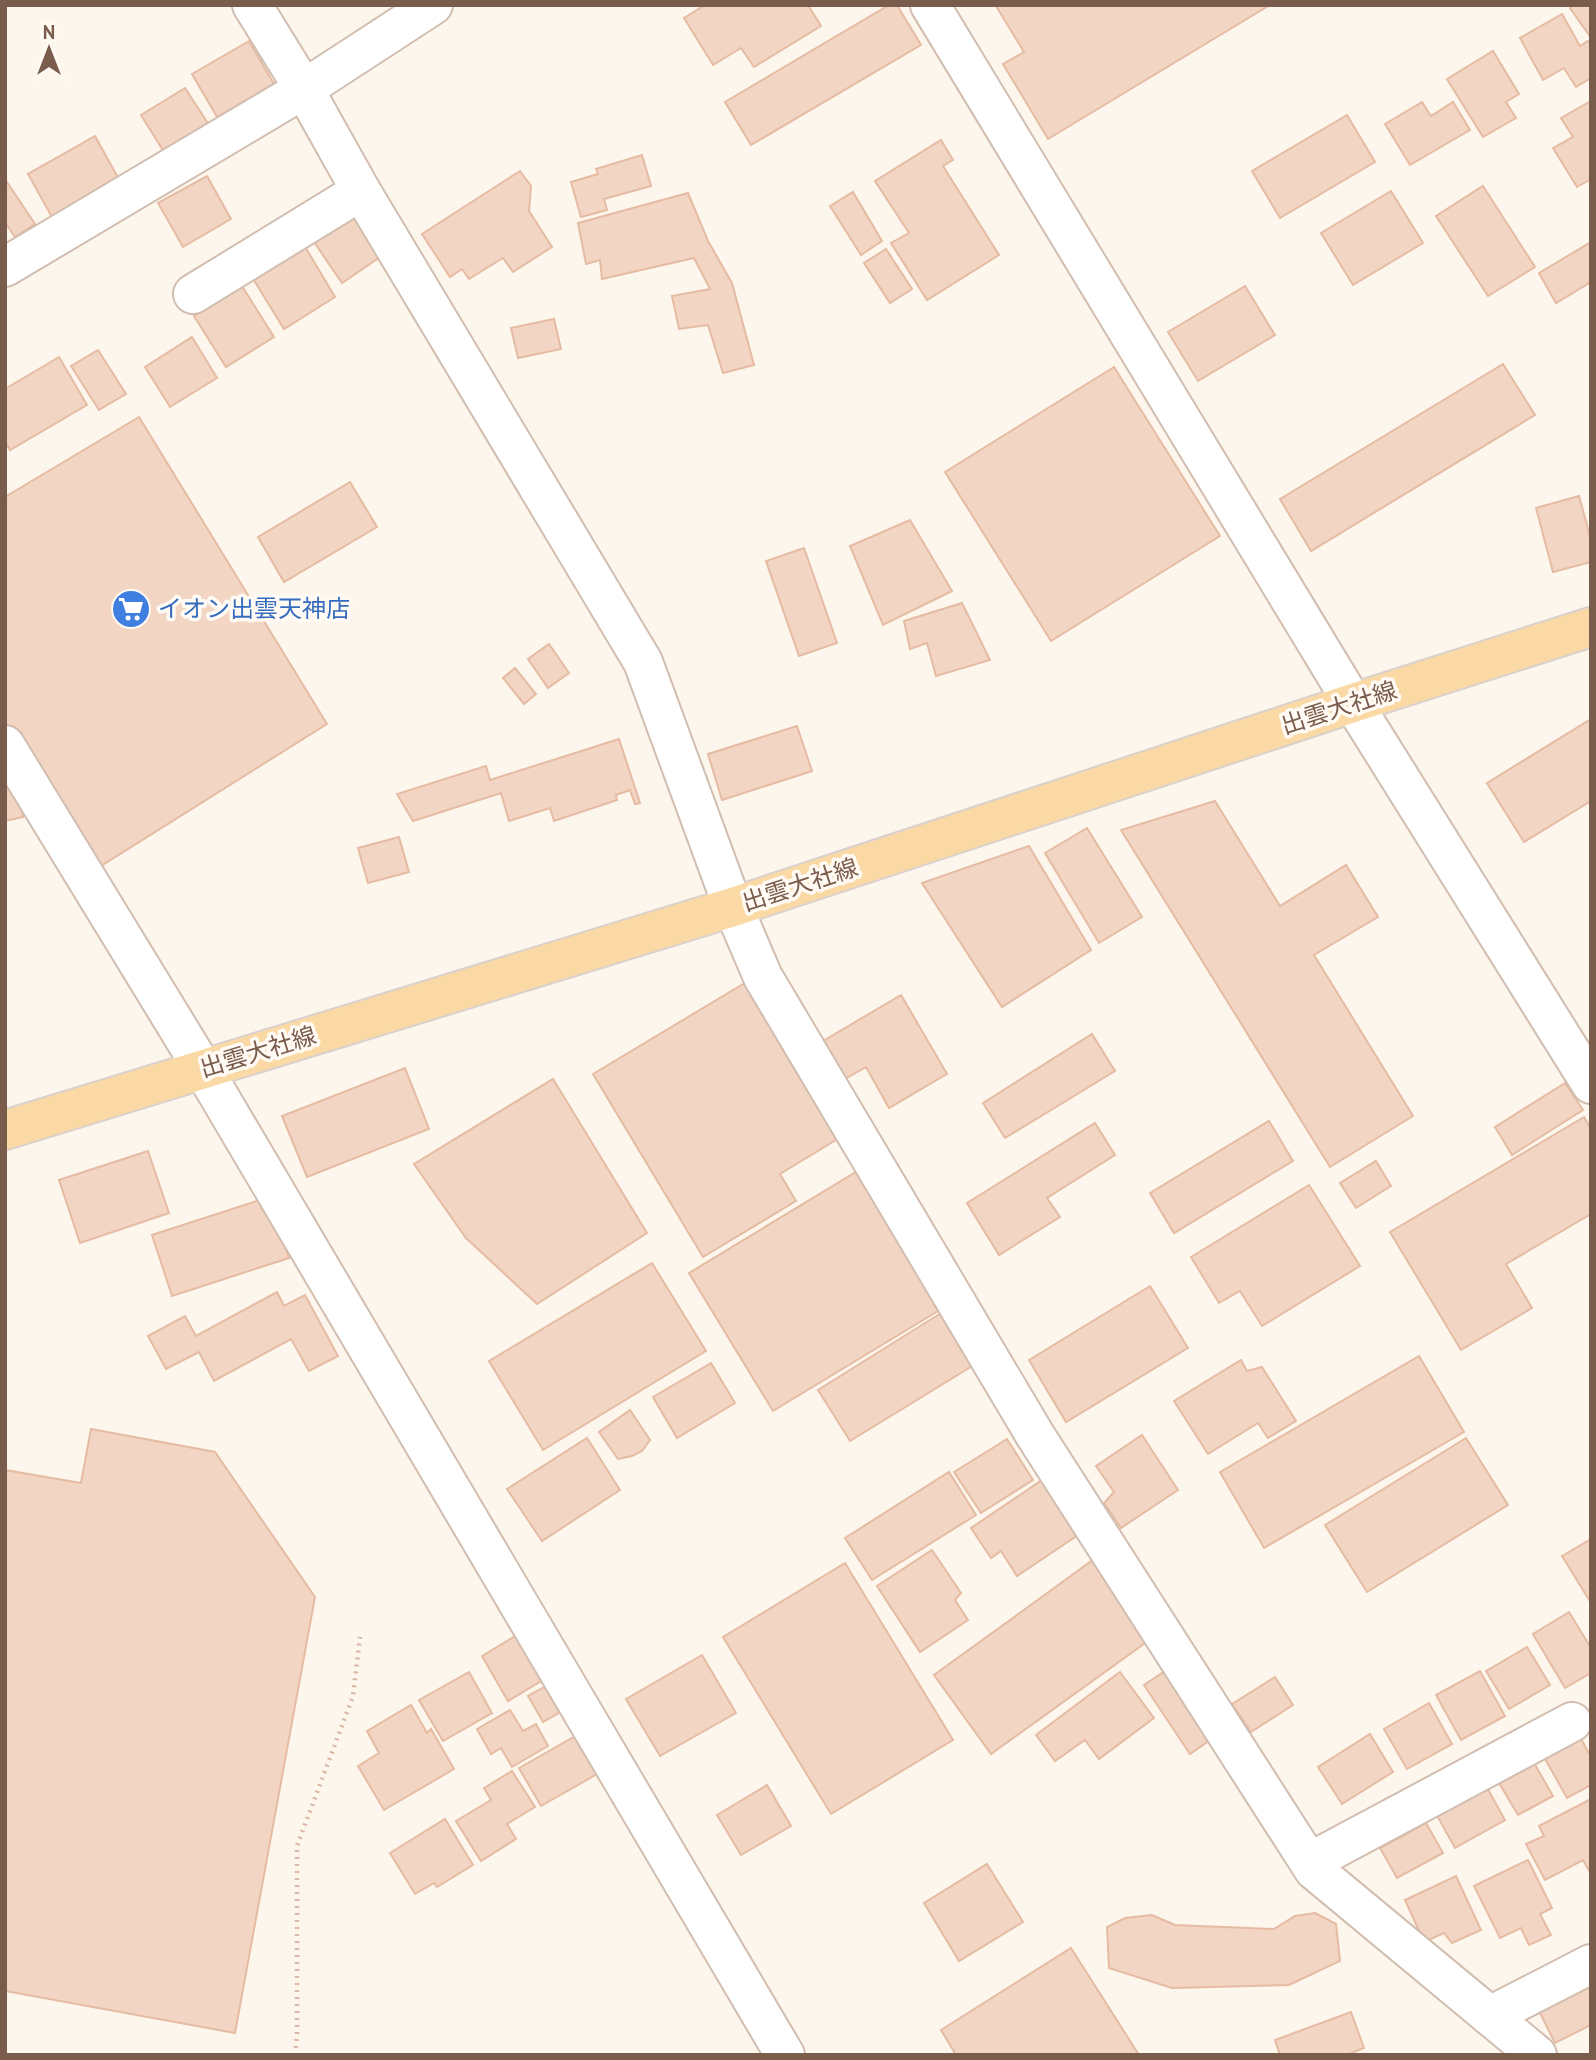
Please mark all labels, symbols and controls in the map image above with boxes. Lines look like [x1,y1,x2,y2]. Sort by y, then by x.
north arrow [14,14,84,84]
text: N [43,20,55,44]
supermarket icon: イオン出雲天神店 [110,588,152,630]
place label: イオン出雲天神店 [158,593,350,624]
street label: 出雲大社線 [1277,674,1401,741]
street label: 出雲大社線 [738,851,862,918]
street label: 出雲大社線 [196,1019,320,1084]

